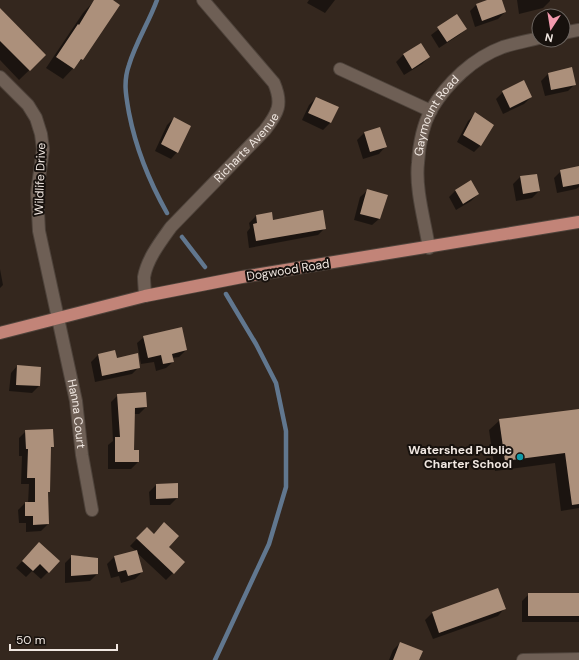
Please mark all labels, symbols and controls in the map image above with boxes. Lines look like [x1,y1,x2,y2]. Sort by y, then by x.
north arrow [531,8,571,48]
text: N [544,30,554,45]
street label: Gaymount Road [411,72,463,157]
street label: Richarts Avenue [210,110,283,186]
street label: Wildlife Drive [31,142,49,216]
street label: Dogwood Road [245,256,331,284]
street label: Hanna Court [63,378,89,450]
place label: Watershed Public Charter School [408,442,512,472]
marker: Watershed Public Charter School [515,452,525,462]
scale bar [10,626,117,652]
text: 50 m [16,632,45,648]

